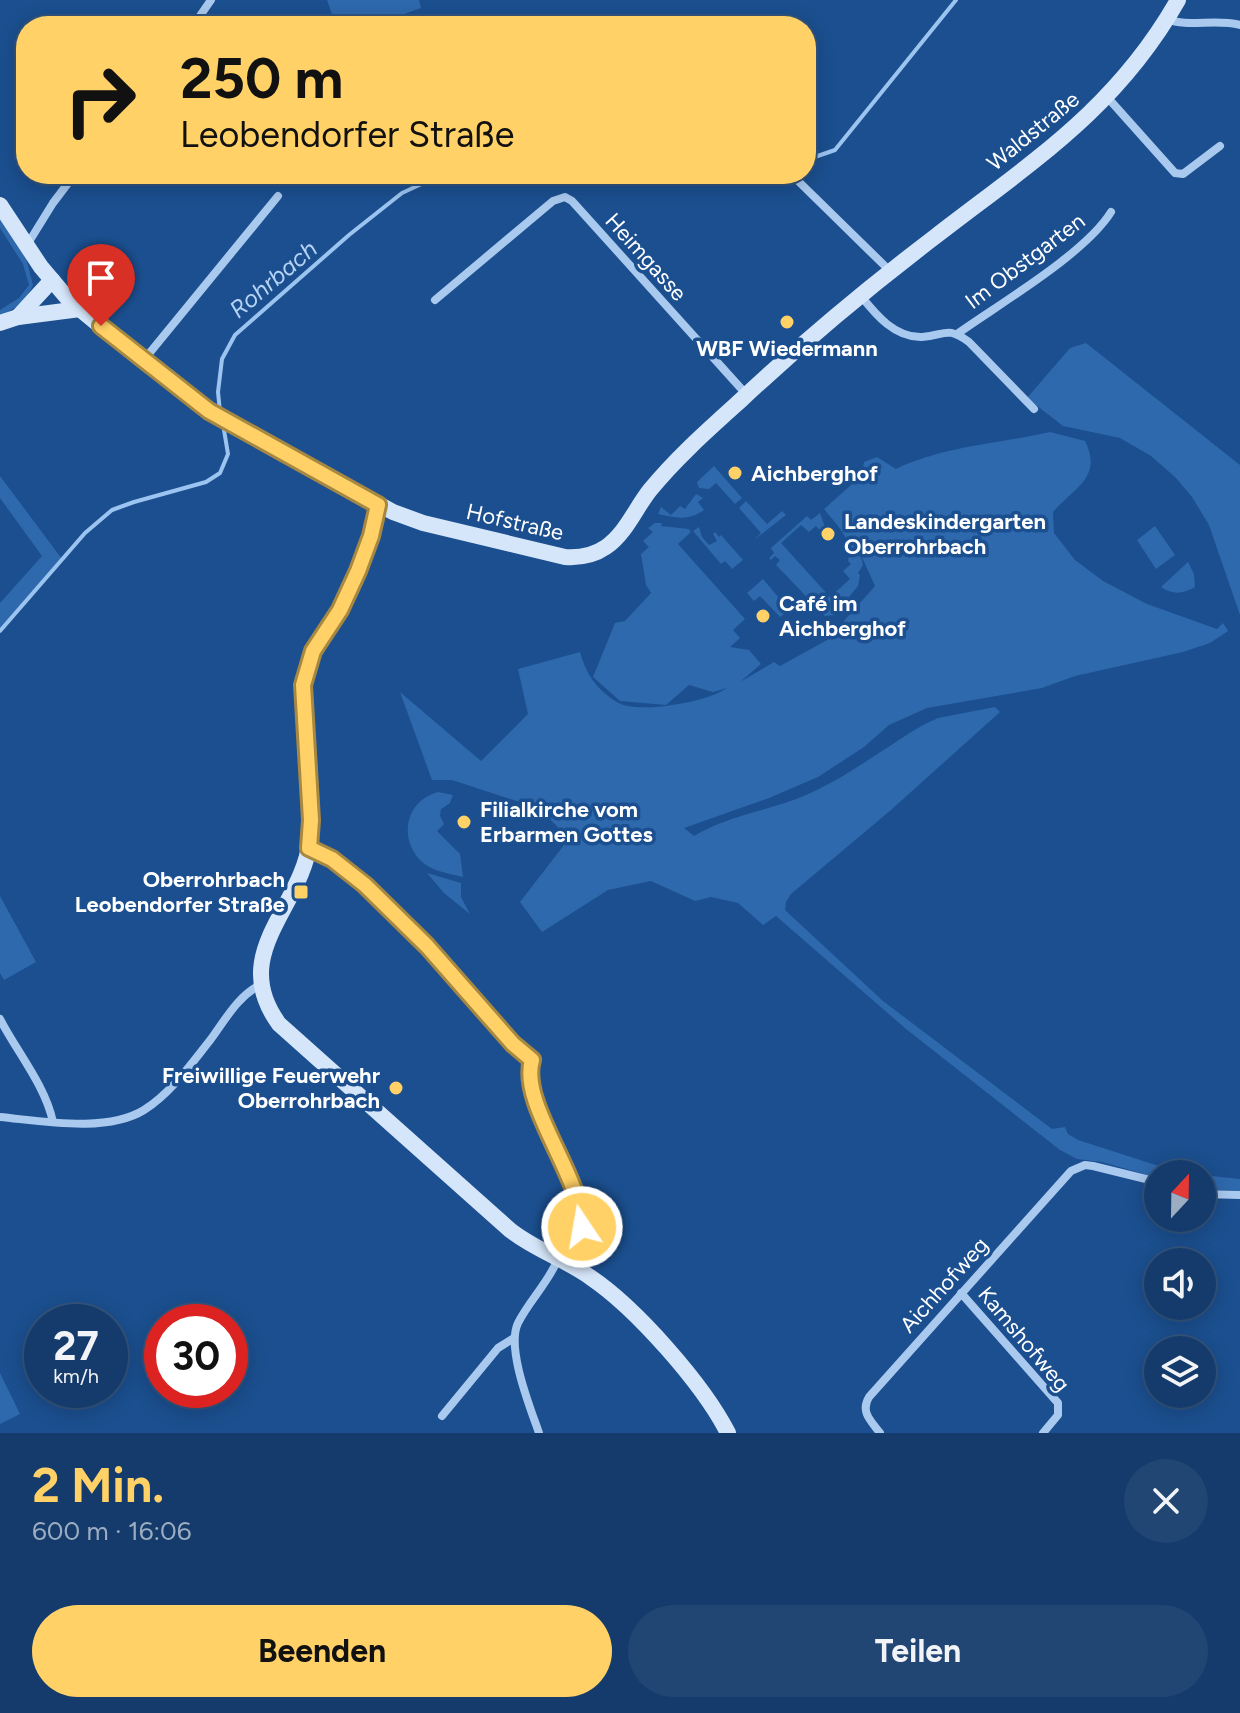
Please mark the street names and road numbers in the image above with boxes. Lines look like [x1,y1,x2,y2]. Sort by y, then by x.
street label: Waldstraße [981,86,1085,176]
street label: Heimgasse [599,207,693,307]
street label: Im Obstgarten [960,207,1090,315]
street label: Hofstraße [464,498,566,546]
street label: Aichhofweg [894,1232,994,1338]
street label: Kamshofweg [972,1281,1076,1397]

